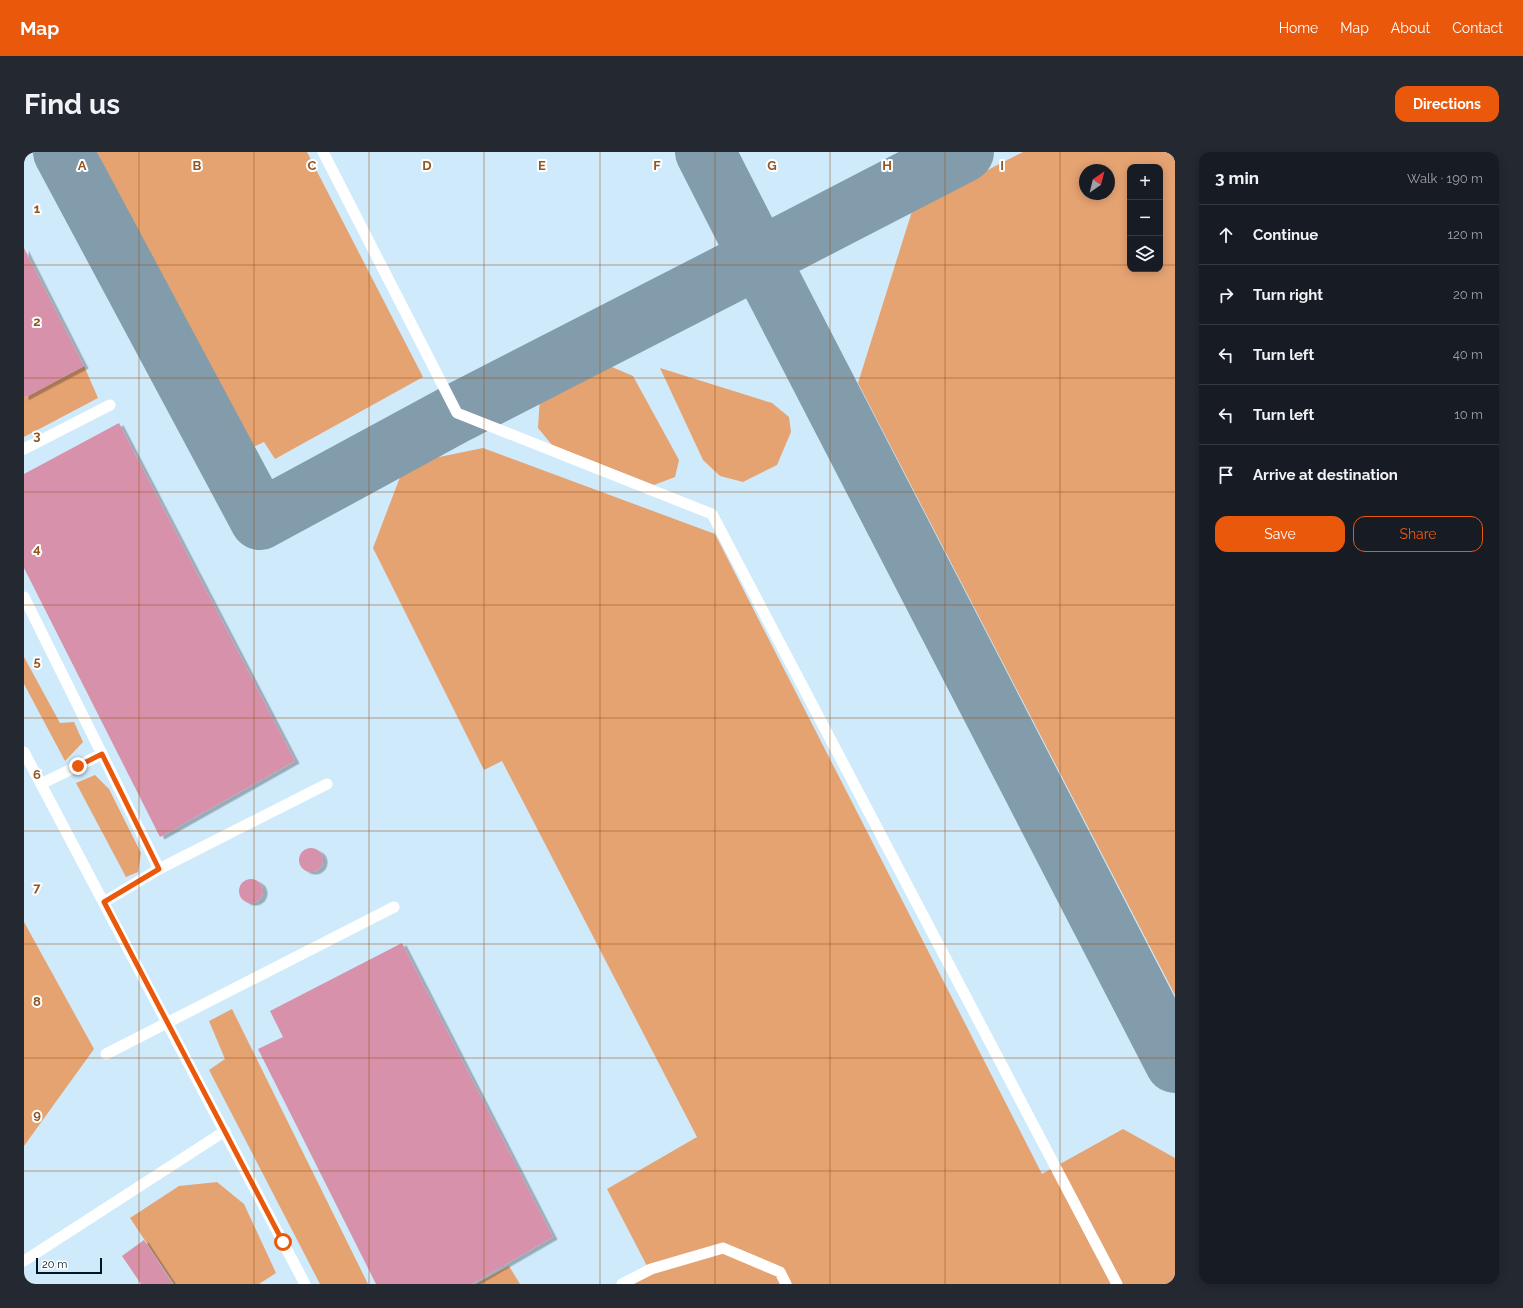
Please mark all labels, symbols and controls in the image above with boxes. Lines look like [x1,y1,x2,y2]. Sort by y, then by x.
text: Map [20,17,59,39]
text: Home [1279,20,1318,36]
text: Map [1340,20,1369,36]
text: About [1391,20,1430,36]
text: Contact [1452,20,1503,36]
button: Directions [1395,86,1499,122]
text: Find us [24,88,120,121]
text: A [78,158,87,173]
text: B [193,158,202,173]
text: C [308,158,317,173]
text: D [422,158,432,173]
text: E [538,158,546,173]
text: F [653,158,661,173]
text: G [767,158,777,173]
text: H [882,158,892,173]
text: I [1000,158,1004,173]
north arrow [1079,164,1115,200]
map controls [1127,164,1163,272]
button: + [1127,164,1163,200]
text: 3 min [1215,168,1259,188]
text: Walk · 190 m [1407,171,1483,186]
button: − [1127,200,1163,236]
text: 1 [34,201,41,216]
icon: ahead [1215,224,1237,246]
text: Continue [1253,226,1318,244]
text: 120 m [1447,227,1483,242]
button: layers [1127,236,1163,272]
icon: right [1215,284,1237,306]
text: Turn right [1253,286,1323,304]
text: 20 m [1453,287,1483,302]
text: 2 [33,314,41,329]
icon: left [1215,344,1237,366]
text: Turn left [1253,346,1314,364]
text: 40 m [1453,347,1483,362]
icon: left [1215,404,1237,426]
text: Turn left [1253,406,1314,424]
text: 10 m [1454,407,1483,422]
text: 3 [33,428,41,443]
icon: arrive [1215,464,1237,486]
text: Arrive at destination [1253,466,1398,484]
button: Save [1215,516,1345,552]
button: Share [1353,516,1483,552]
text: 4 [33,541,41,556]
text: 5 [33,654,41,669]
route end [69,757,87,775]
text: 6 [33,767,41,782]
text: 7 [33,880,41,895]
text: 8 [33,994,41,1009]
text: 9 [33,1107,41,1122]
route start [274,1233,292,1251]
scale bar [36,1256,102,1275]
text: 20 m [42,1258,67,1271]

